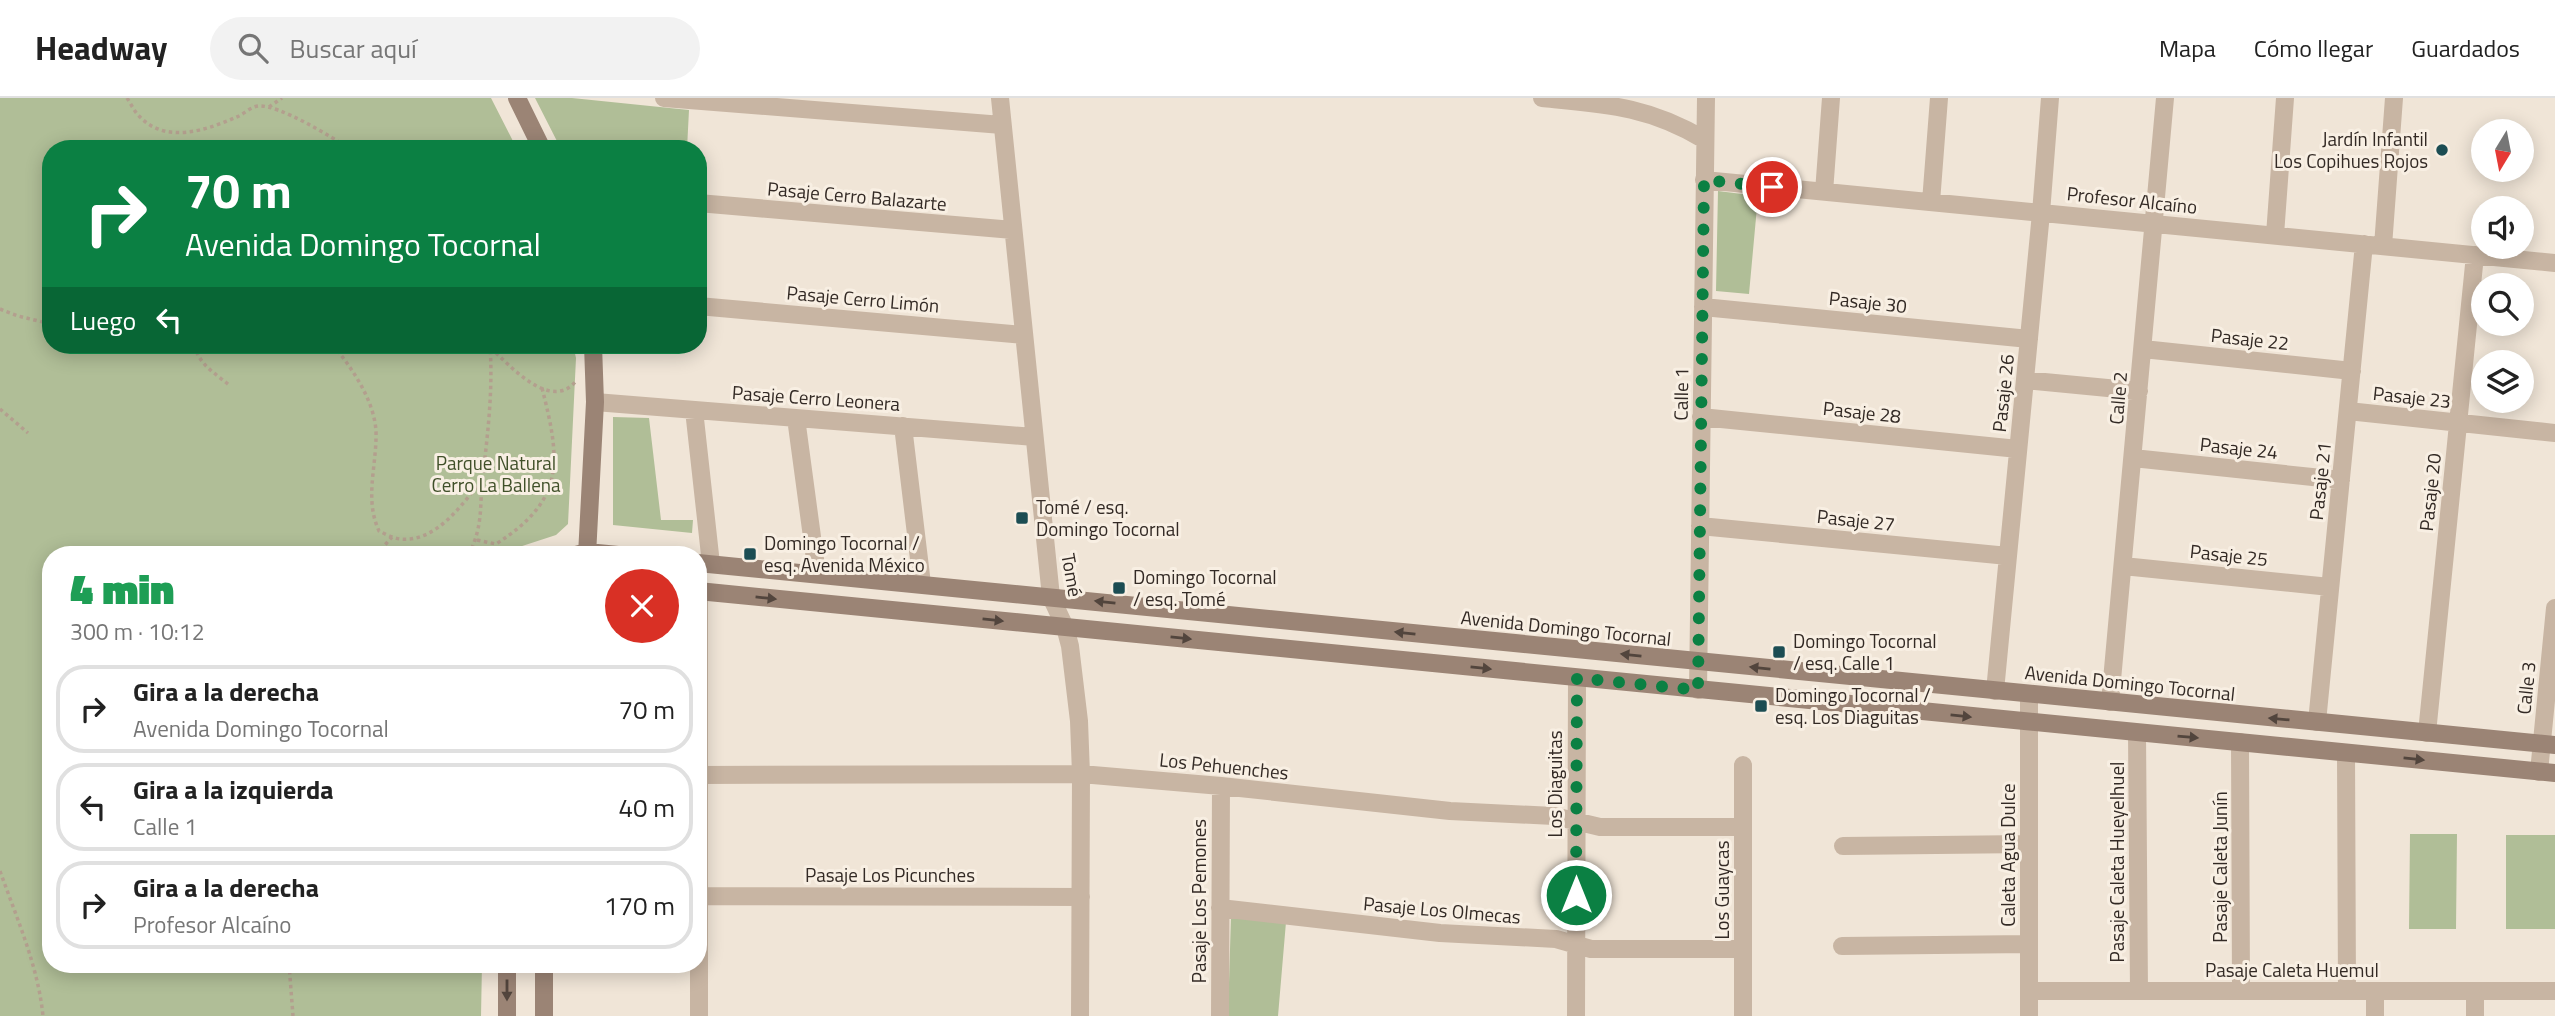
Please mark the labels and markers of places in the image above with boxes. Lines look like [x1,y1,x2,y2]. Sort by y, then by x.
place label: Jardín Infantil Los Copihues Rojos [2274,124,2428,175]
marker: Jardín Infantil Los Copihues Rojos [2434,142,2450,158]
pin [1742,157,1802,217]
place label: Tomé / esq. Domingo Tocornal [1036,492,1180,543]
marker: Tomé / esq. Domingo Tocornal [1014,510,1030,526]
place label: Domingo Tocornal / esq. Avenida México [764,528,925,579]
marker: Domingo Tocornal / esq. Avenida México [742,546,758,562]
place label: Domingo Tocornal / esq. Tomé [1133,562,1277,613]
marker: Domingo Tocornal / esq. Tomé [1111,580,1127,596]
place label: Domingo Tocornal / esq. Calle 1 [1793,626,1937,677]
marker: Domingo Tocornal / esq. Calle 1 [1771,644,1787,660]
place label: Domingo Tocornal / esq. Los Diaguitas [1775,680,1931,731]
marker: Domingo Tocornal / esq. Los Diaguitas [1753,698,1769,714]

